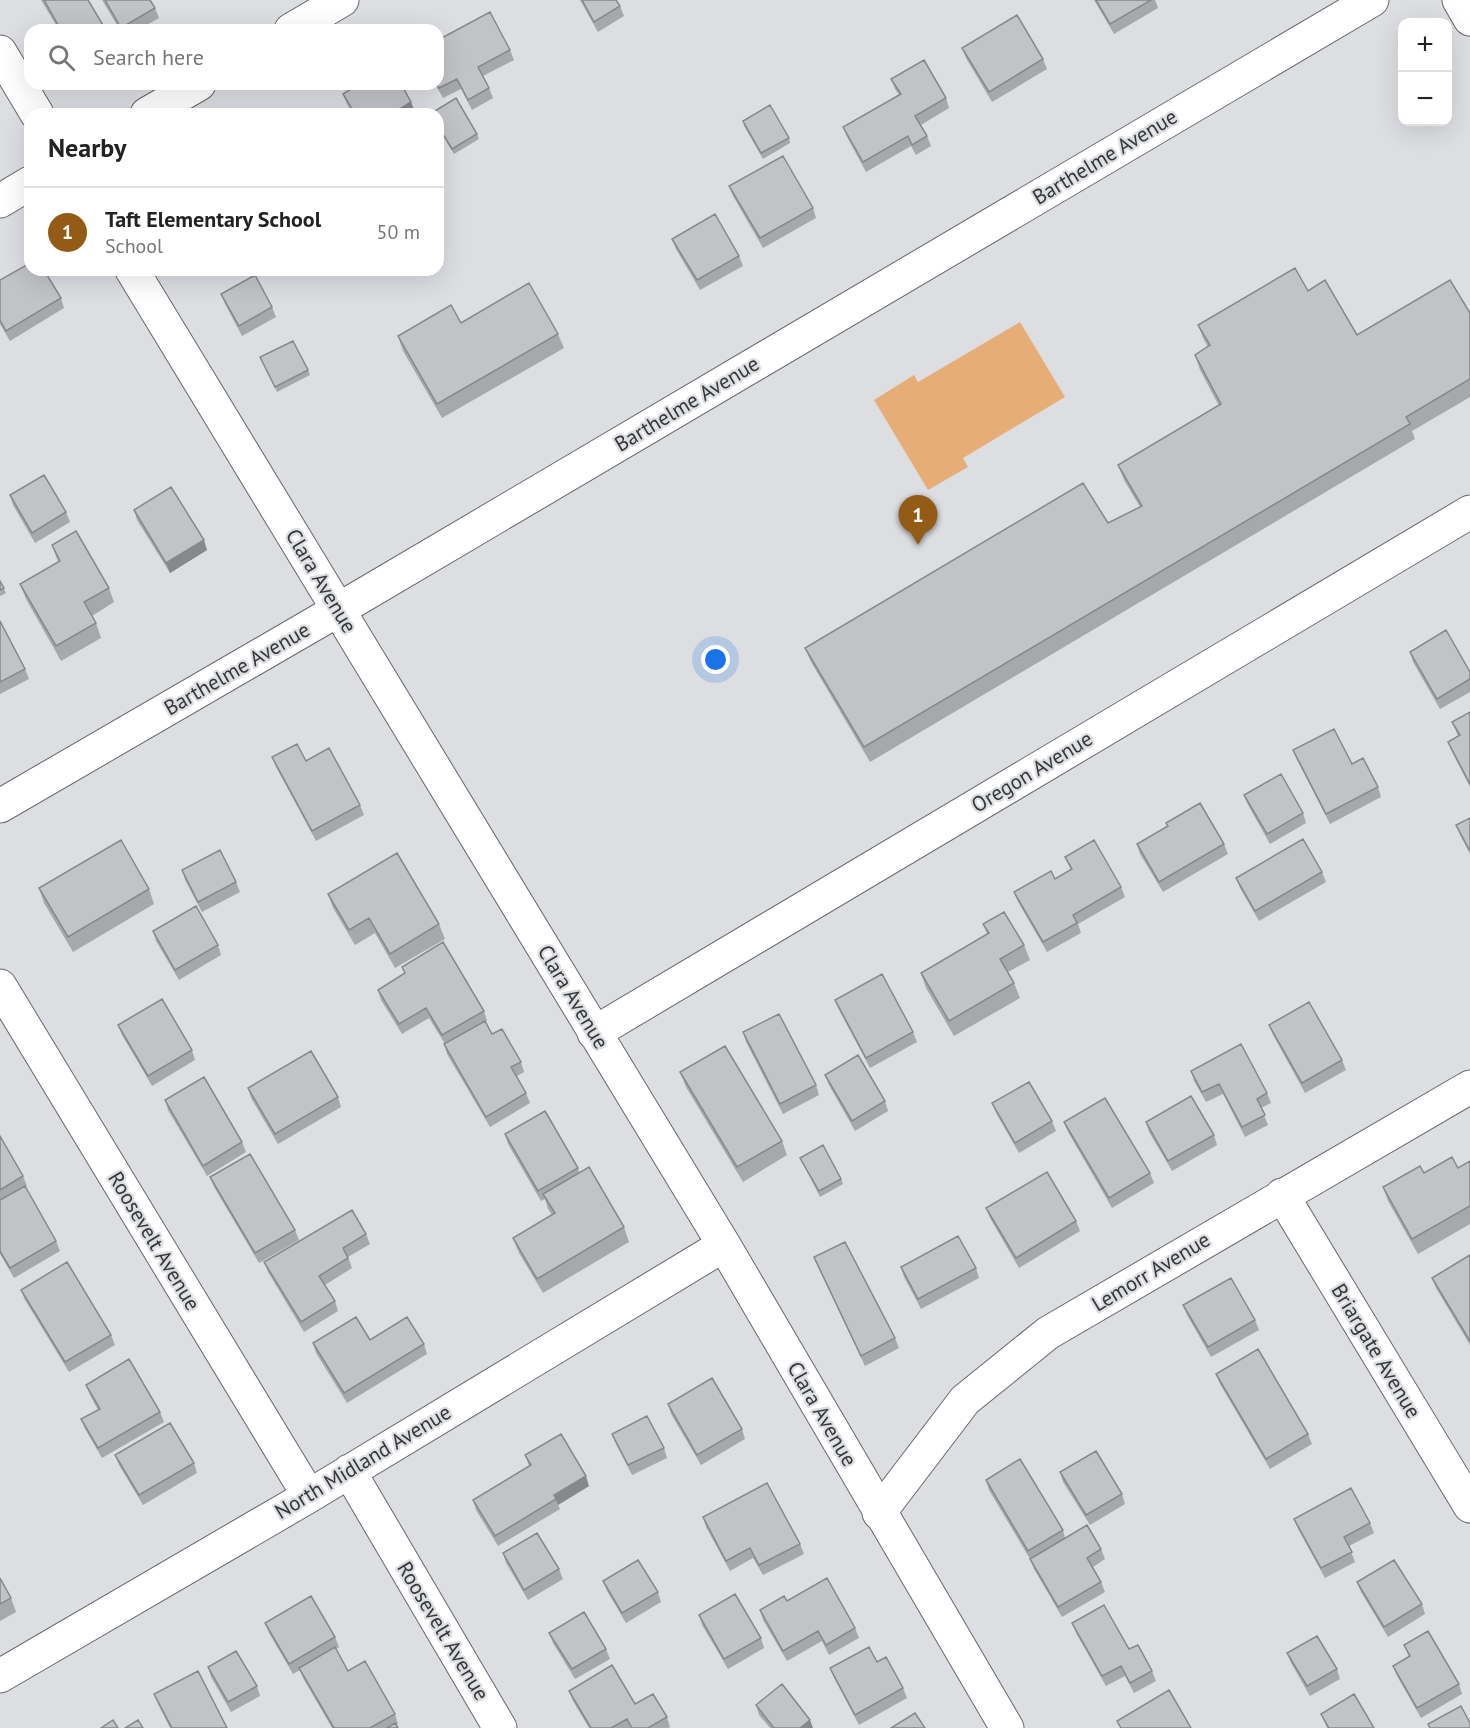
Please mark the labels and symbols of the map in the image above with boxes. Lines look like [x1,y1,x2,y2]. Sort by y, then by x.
street label: Barthelme Avenue [1027,103,1182,210]
street label: Barthelme Avenue [609,350,764,457]
pin: 1 [898,496,938,545]
street label: Clara Avenue [280,524,363,638]
street label: Barthelme Avenue [159,616,315,721]
your location [701,645,730,674]
street label: Oregon Avenue [966,725,1097,818]
street label: Clara Avenue [532,940,615,1054]
street label: Roosevelt Avenue [102,1166,207,1315]
street label: Lemorr Avenue [1087,1226,1215,1317]
street label: Briargate Avenue [1326,1278,1427,1423]
street label: Clara Avenue [782,1356,863,1471]
street label: North Midland Avenue [270,1398,456,1525]
street label: Roosevelt Avenue [391,1556,496,1705]

